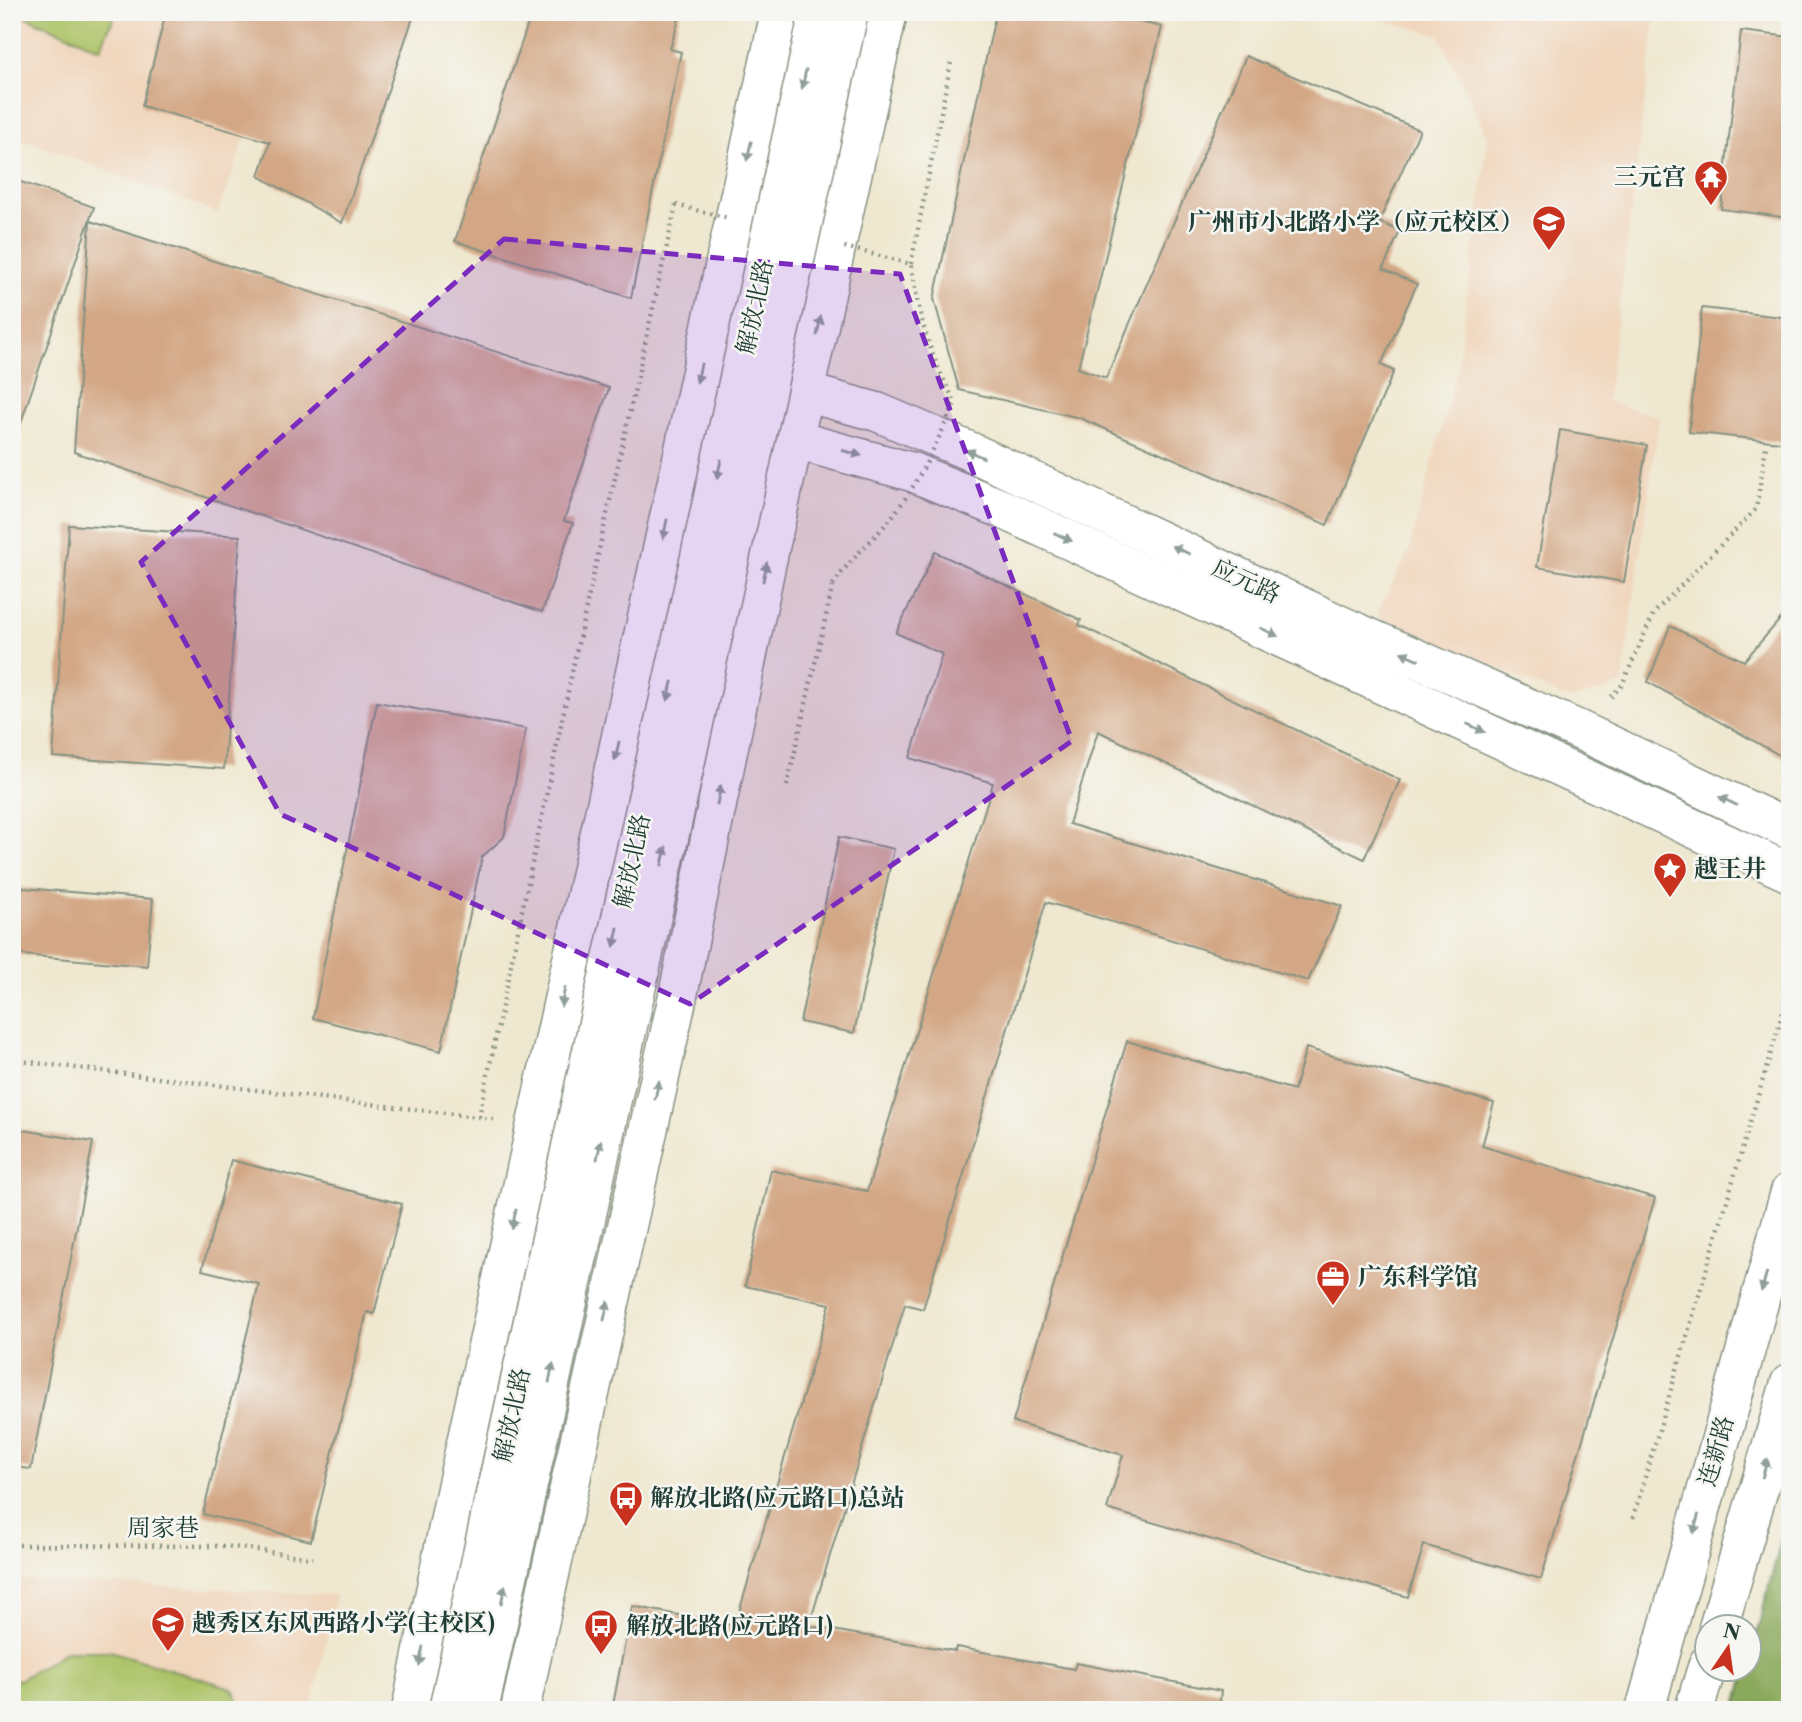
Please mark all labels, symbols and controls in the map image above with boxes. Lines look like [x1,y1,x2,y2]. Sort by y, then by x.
one-way arrow [799,68,810,90]
one-way arrow [743,140,754,162]
temple icon: 三元宫 [1692,158,1730,207]
place label: 三元宫 [1614,162,1686,191]
school or university icon: 广州市小北路小学（应元校区） [1530,203,1568,252]
place label: 广州市小北路小学（应元校区） [1188,207,1524,236]
street label: 解放北路 [730,257,779,357]
one-way arrow [814,315,825,337]
one-way arrow [694,362,705,384]
one-way arrow [965,448,985,460]
one-way arrow [841,449,862,459]
one-way arrow [714,458,725,480]
one-way arrow [659,518,670,540]
one-way arrow [1053,531,1073,543]
one-way arrow [1171,544,1191,556]
street label: 应元路 [1207,552,1285,609]
one-way arrow [759,561,770,583]
one-way arrow [1259,627,1280,638]
one-way arrow [1399,650,1420,661]
one-way arrow [664,680,675,702]
one-way arrow [1466,722,1486,733]
one-way arrow [611,740,622,762]
one-way arrow [714,784,725,806]
one-way arrow [1718,795,1738,807]
street label: 解放北路 [607,811,656,911]
one-way arrow [659,845,670,867]
place icon: 越王井 [1651,850,1689,899]
place label: 越王井 [1694,854,1766,883]
one-way arrow [610,926,621,948]
one-way arrow [557,986,568,1008]
one-way arrow [651,1078,662,1100]
one-way arrow [594,1139,605,1161]
one-way arrow [509,1208,520,1230]
office icon: 广东科学馆 [1314,1258,1352,1307]
place label: 广东科学馆 [1358,1262,1478,1291]
one-way arrow [1759,1271,1769,1292]
one-way arrow [601,1300,612,1322]
one-way arrow [545,1362,556,1384]
street label: 解放北路 [487,1365,536,1465]
street label: 连新路 [1692,1412,1739,1489]
one-way arrow [1761,1457,1771,1478]
bus stop icon: 解放北路(应元路口)总站 [607,1479,645,1528]
place label: 解放北路(应元路口)总站 [650,1483,905,1512]
street label: 周家巷 [127,1513,199,1542]
one-way arrow [1690,1513,1701,1535]
one-way arrow [498,1584,509,1606]
school or university icon: 越秀区东风西路小学(主校区) [149,1604,187,1653]
bus stop icon: 解放北路(应元路口) [582,1607,620,1656]
place label: 越秀区东风西路小学(主校区) [192,1608,495,1637]
place label: 解放北路(应元路口) [626,1611,833,1640]
north arrow [1694,1614,1764,1684]
text: N [1721,1619,1742,1645]
one-way arrow [416,1645,427,1667]

